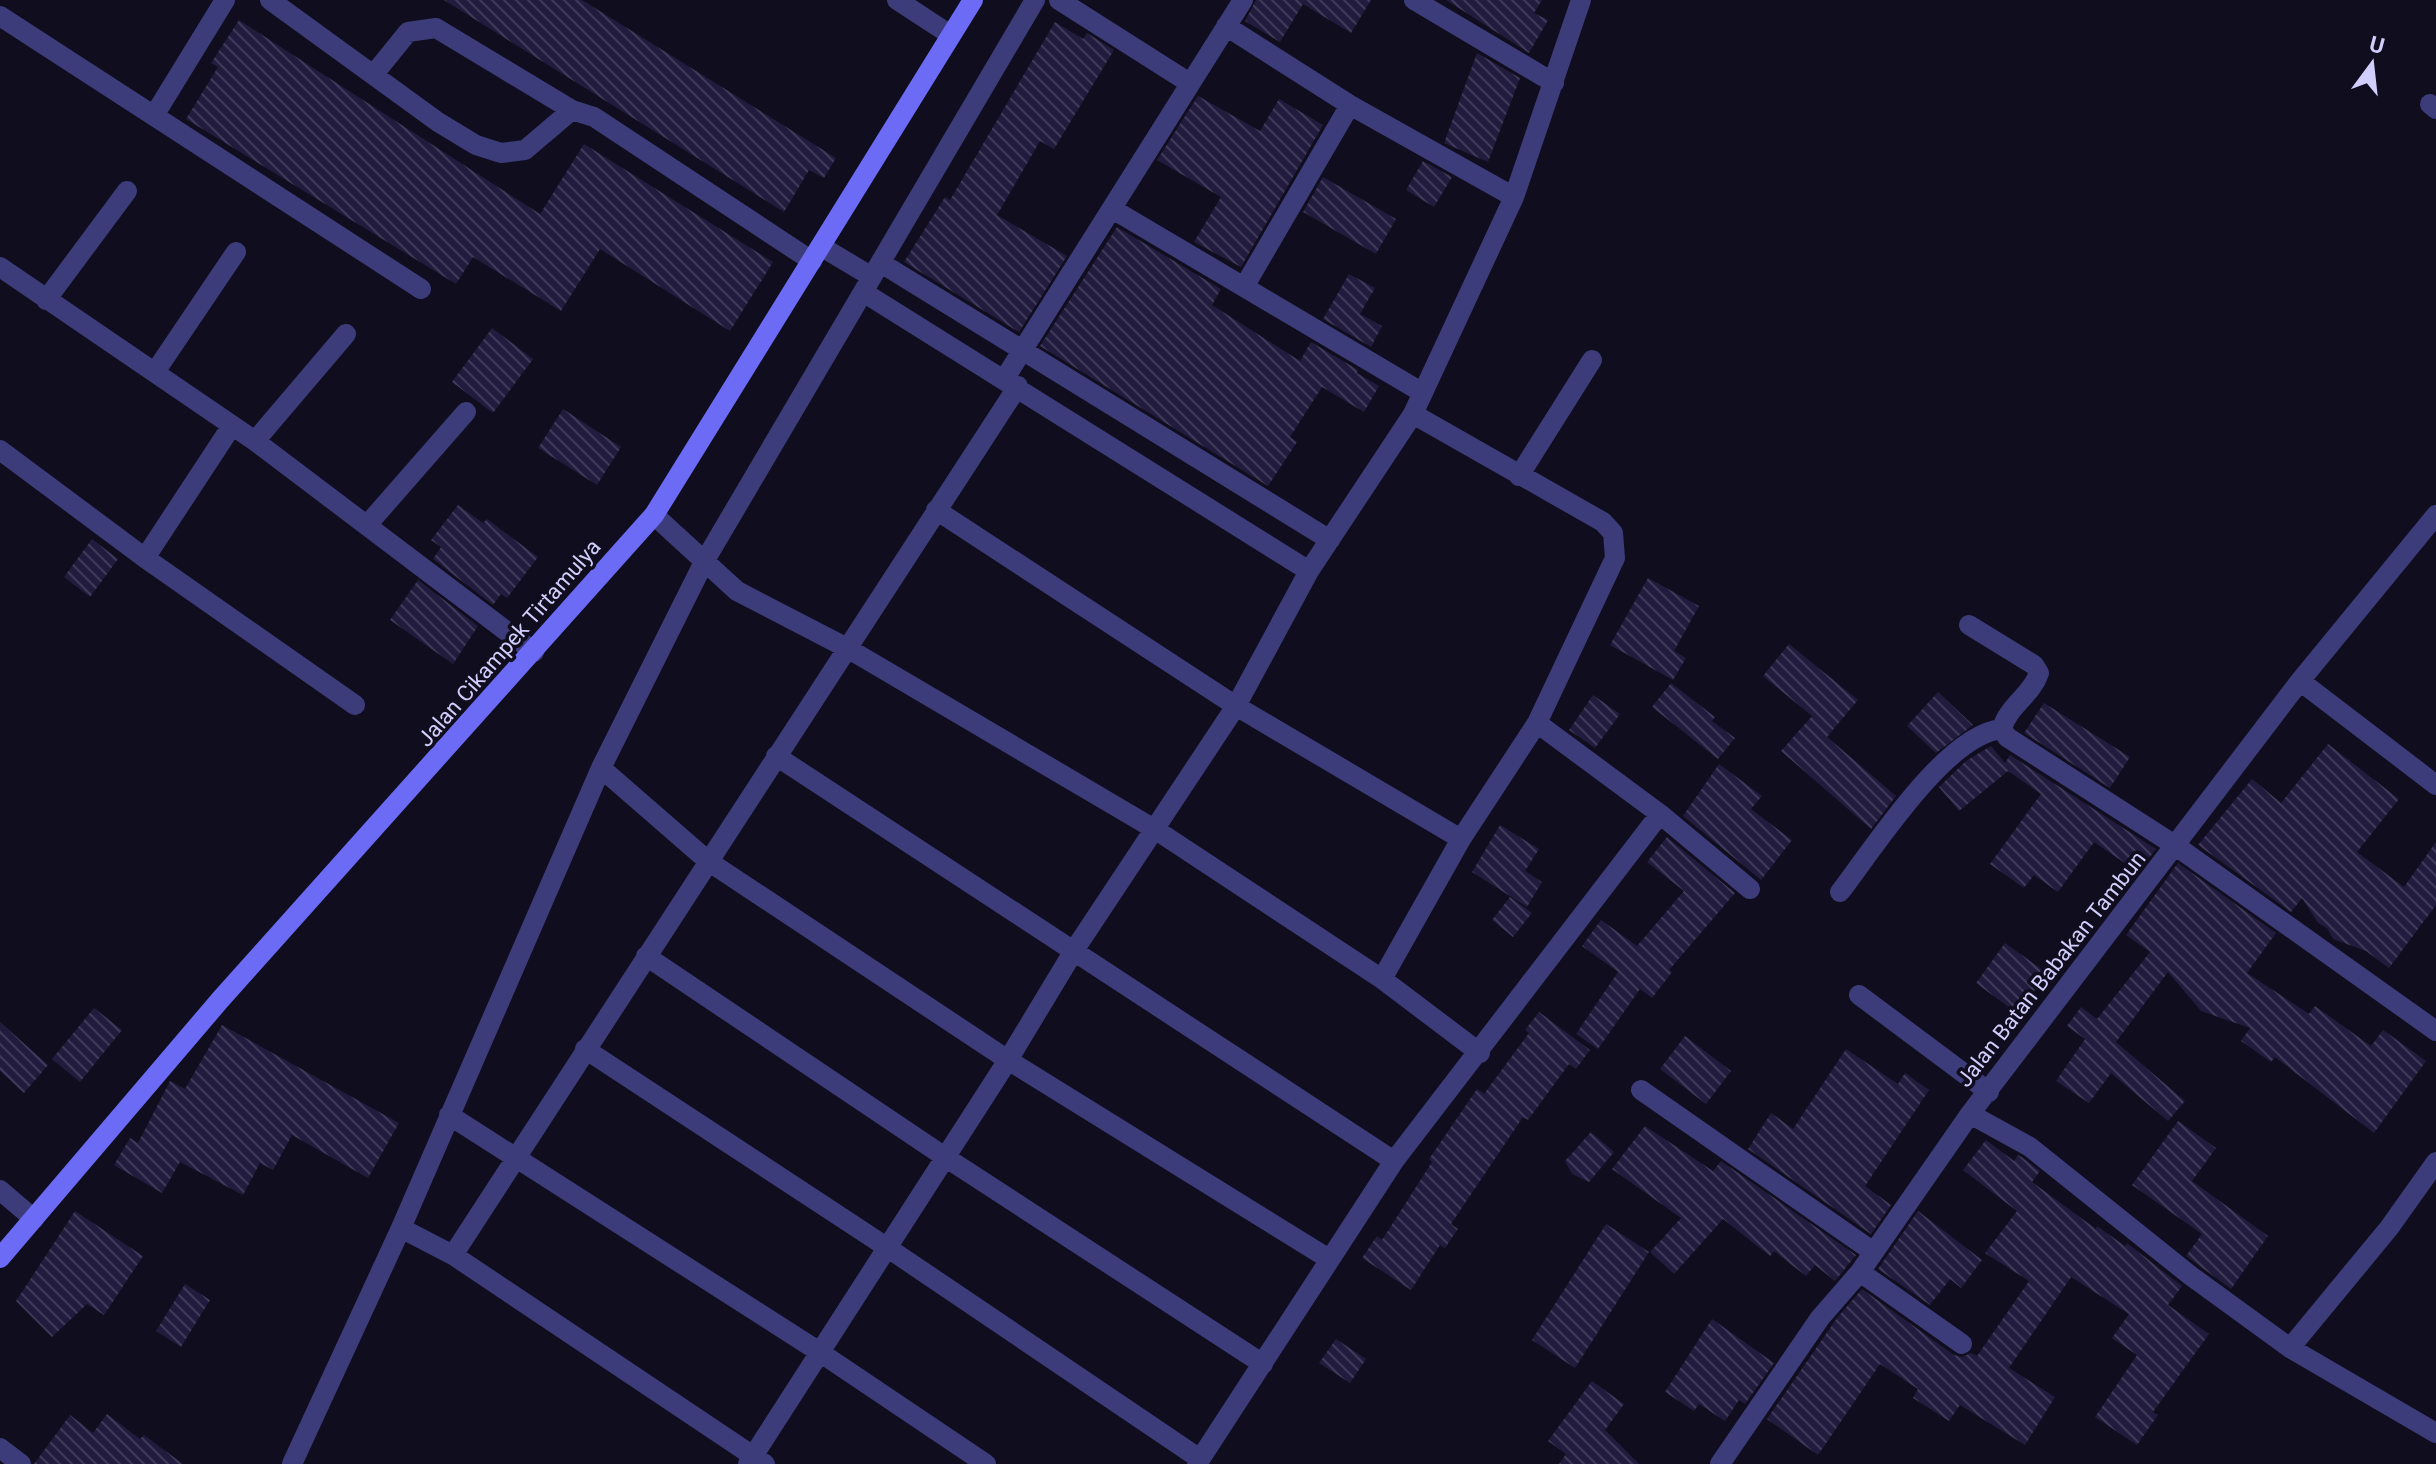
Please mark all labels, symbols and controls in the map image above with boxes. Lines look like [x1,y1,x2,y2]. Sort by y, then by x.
north arrow [2332,24,2412,104]
text: U [2367,31,2387,59]
street label: Jalan Cikampek Tirtamulya [412,534,606,752]
street label: Jalan Batan Babakan Tambun [1951,846,2151,1092]

